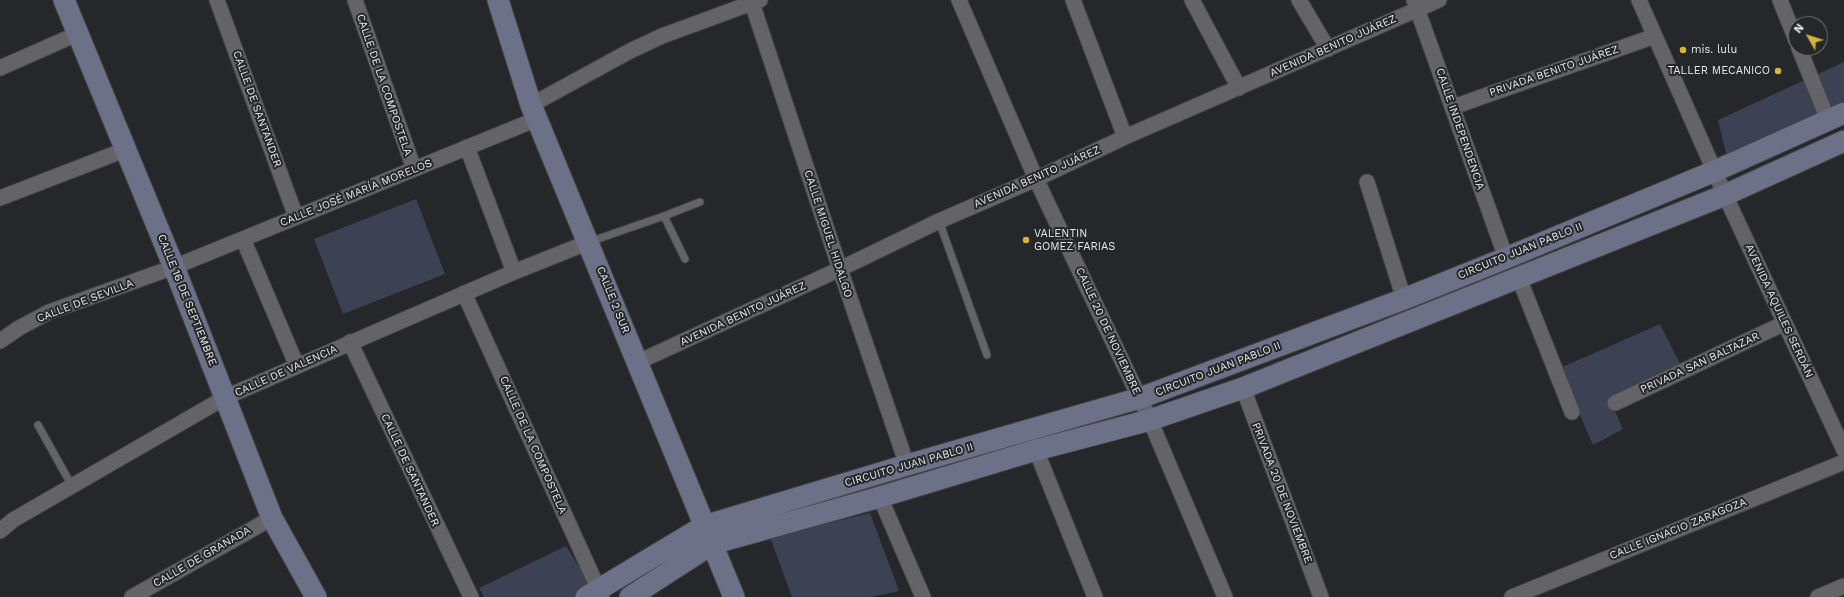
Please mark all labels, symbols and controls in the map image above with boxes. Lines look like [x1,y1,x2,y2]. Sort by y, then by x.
street label: CALLE DE LA COMPOSTELA [353,12,415,158]
street label: AVENIDA BENITO JUÁREZ [1268,12,1398,80]
north arrow [1788,16,1828,56]
text: N [1791,22,1807,36]
street label: PRIVADA BENITO JUÁREZ [1488,43,1620,99]
place label: mis. lulu [1691,43,1737,57]
marker: mis. lulu [1678,45,1688,55]
street label: CALLE DE SANTANDER [230,49,284,169]
place label: TALLER MECANICO [1668,64,1770,78]
street label: CALLE INDEPENDENCIA [1433,66,1487,192]
marker: TALLER MECANICO [1773,66,1783,76]
street label: AVENIDA BENITO JUÁREZ [972,143,1102,211]
street label: CALLE JOSÉ MARÍA MORELOS [278,156,434,230]
street label: CALLE MIGUEL HIDALGO [801,169,855,299]
street label: CIRCUITO JUAN PABLO II [1456,220,1584,282]
place label: VALENTIN GOMEZ FARIAS [1034,227,1115,253]
street label: CALLE 16 DE SEPTIEMBRE [155,232,219,368]
marker: VALENTIN GOMEZ FARIAS [1021,235,1031,245]
street label: AVENIDA AQUILES SERDÁN [1742,242,1816,380]
street label: CALLE 2 SUR [594,265,632,335]
street label: CALLE 20 DE NOVIEMBRE [1073,265,1143,397]
street label: CALLE DE SEVILLA [35,277,135,325]
street label: AVENIDA BENITO JUÁREZ [678,279,808,349]
street label: PRIVADA SAN BALTAZAR [1638,330,1762,396]
street label: CIRCUITO JUAN PABLO II [1153,339,1283,399]
street label: CALLE DE VALENCIA [233,342,339,400]
street label: CALLE DE LA COMPOSTELA [497,374,569,516]
street label: CALLE DE SANTANDER [378,411,442,529]
street label: PRIVADA 20 DE NOVIEMBRE [1249,421,1315,565]
street label: CIRCUITO JUAN PABLO II [843,440,975,490]
street label: CALLE IGNACIO ZARAGOZA [1608,495,1748,563]
street label: CALLE DE GRANADA [151,524,253,590]

